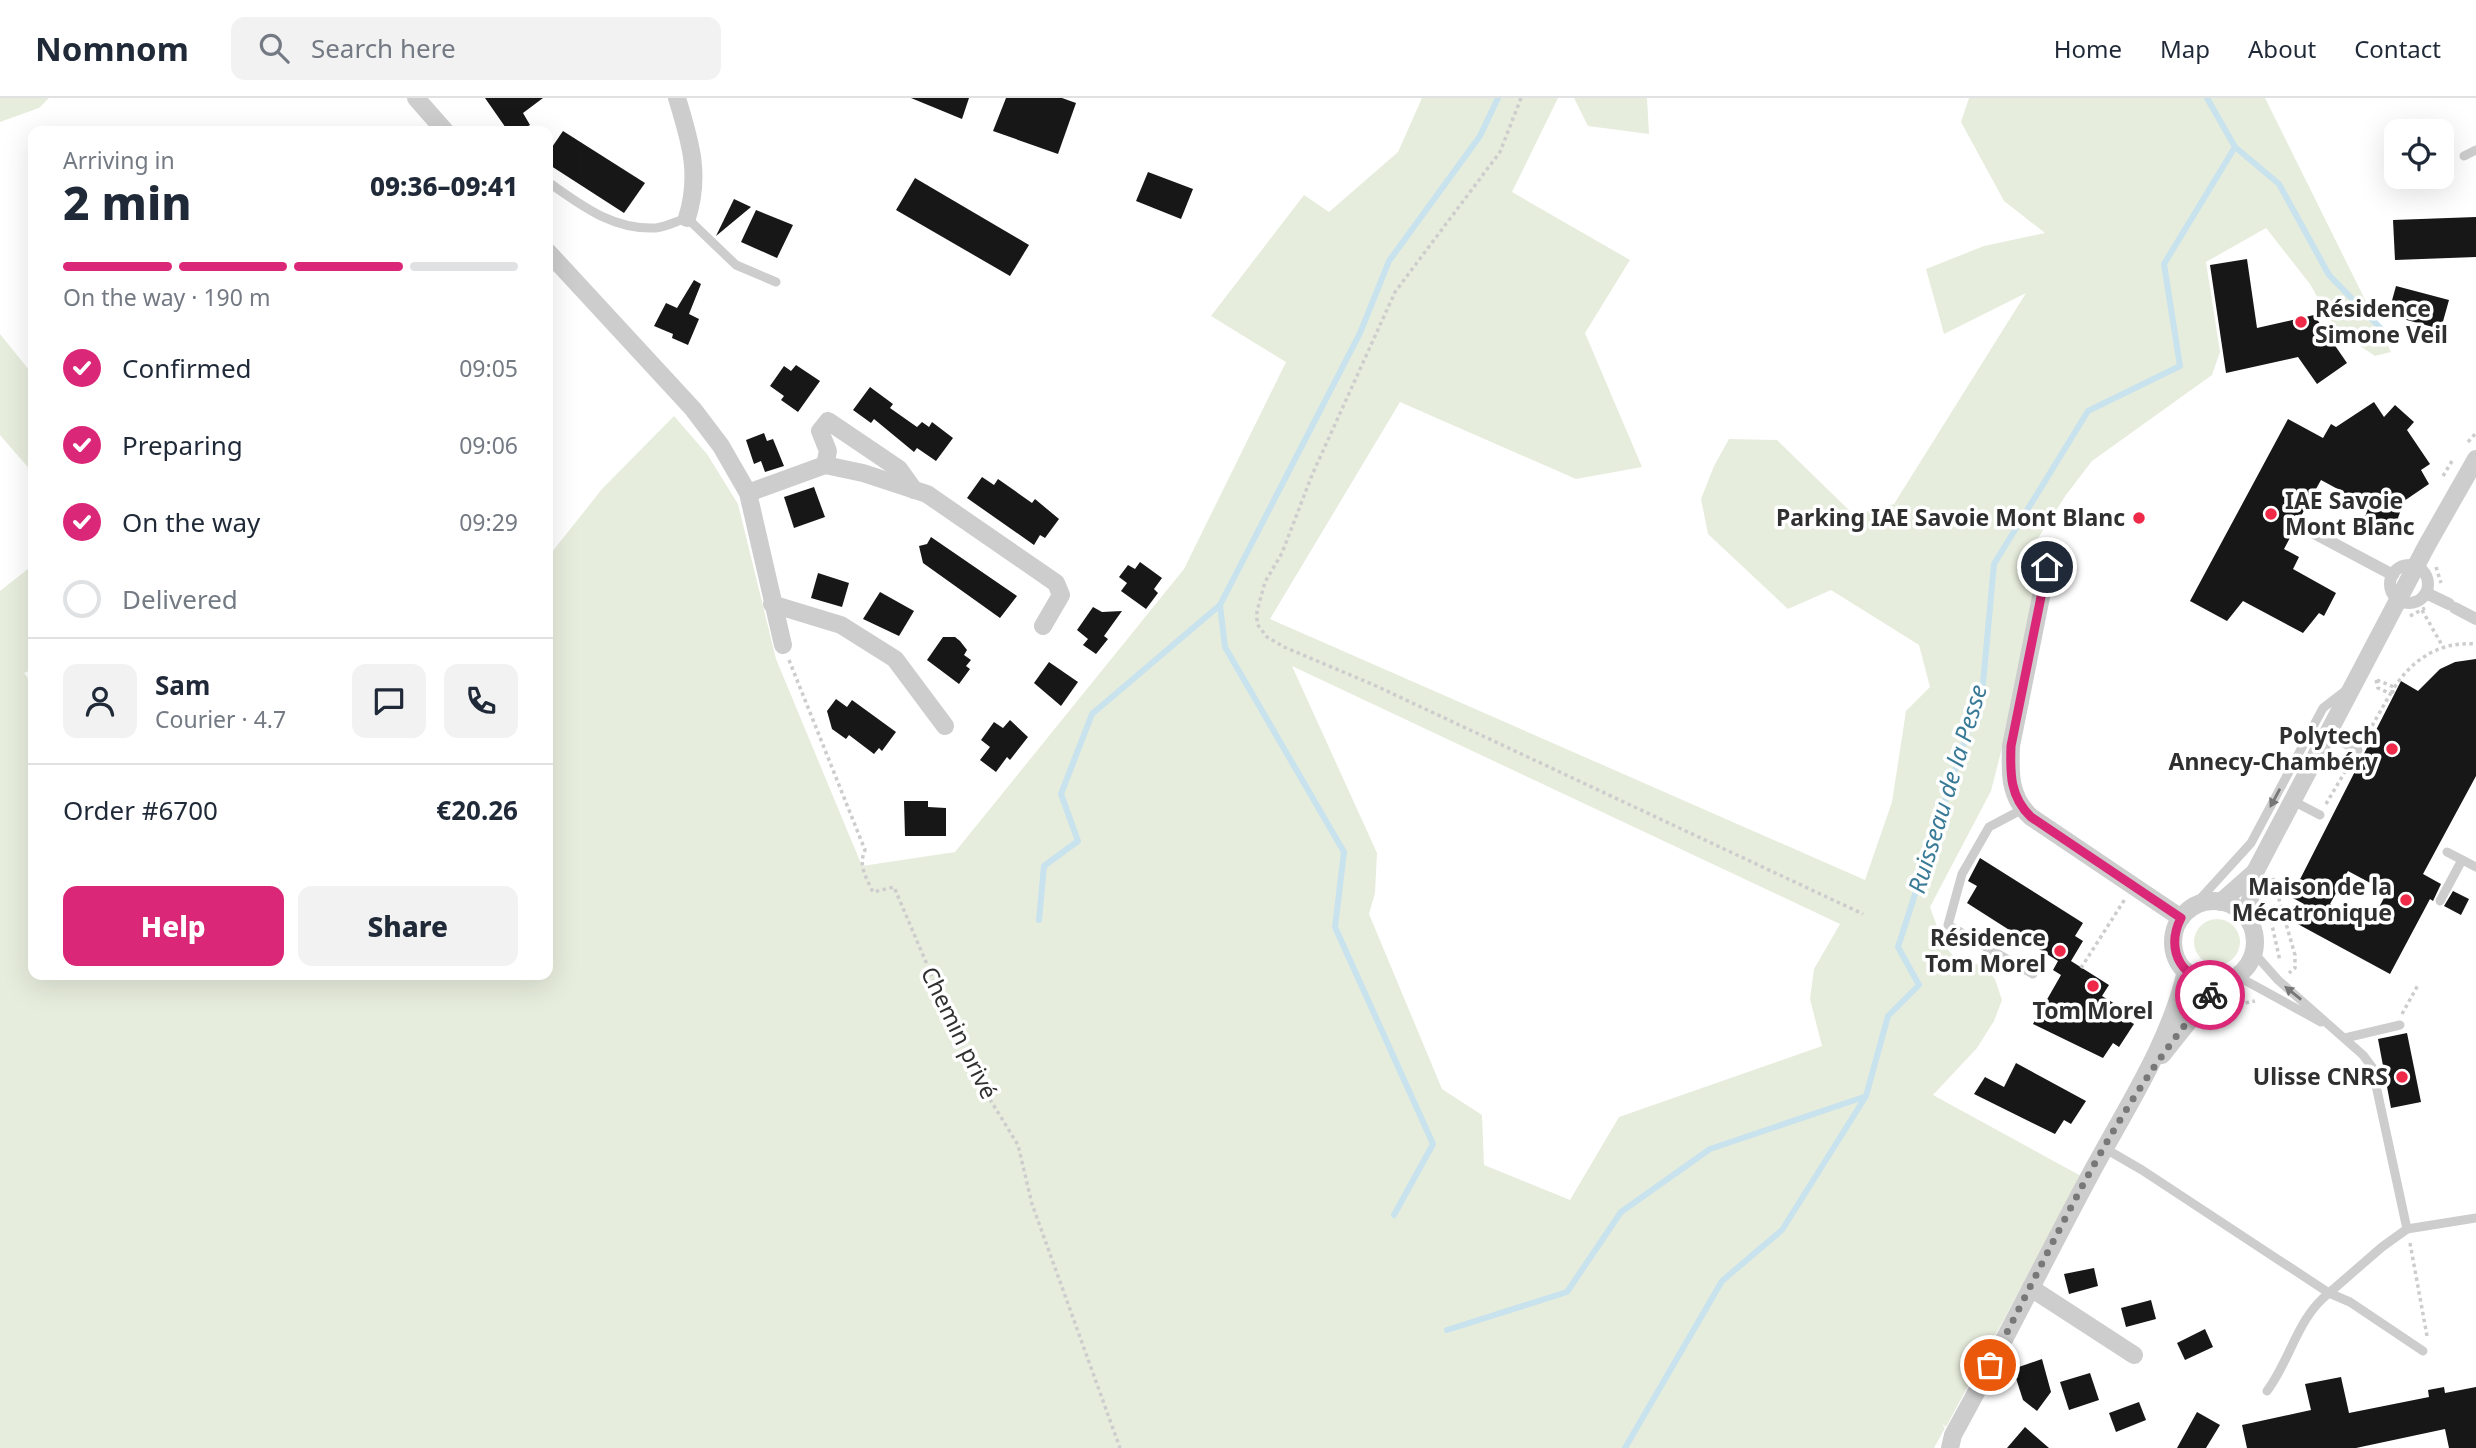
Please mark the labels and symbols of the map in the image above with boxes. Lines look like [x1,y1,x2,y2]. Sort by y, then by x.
place label: Résidence Simone Veil [2315,292,2448,350]
marker: Résidence Simone Veil [2293,314,2309,330]
place label: IAE Savoie Mont Blanc [2285,484,2415,542]
place label: Parking IAE Savoie Mont Blanc [1776,501,2125,533]
marker: IAE Savoie Mont Blanc [2263,506,2279,522]
marker: Parking IAE Savoie Mont Blanc [2131,510,2147,526]
pin [2017,537,2077,597]
water label: Ruisseau de la Pesse [1899,680,1994,897]
place label: Polytech Annecy-Chambéry [2168,719,2379,777]
marker: Polytech Annecy-Chambéry [2384,741,2400,757]
one-way arrow [2269,788,2281,808]
place label: Maison de la Mécatronique [2232,870,2392,928]
marker: Maison de la Mécatronique [2398,892,2414,908]
place label: Résidence Tom Morel [1925,921,2046,979]
marker: Résidence Tom Morel [2052,943,2068,959]
courier [2175,960,2245,1030]
street label: Chemin privé [914,961,1006,1104]
marker: Tom Morel [2085,978,2101,994]
one-way arrow [2285,985,2303,1000]
place label: Tom Morel [2033,994,2153,1026]
place label: Ulisse CNRS [2253,1060,2388,1092]
marker: Ulisse CNRS [2394,1069,2410,1085]
pin [1960,1335,2020,1395]

